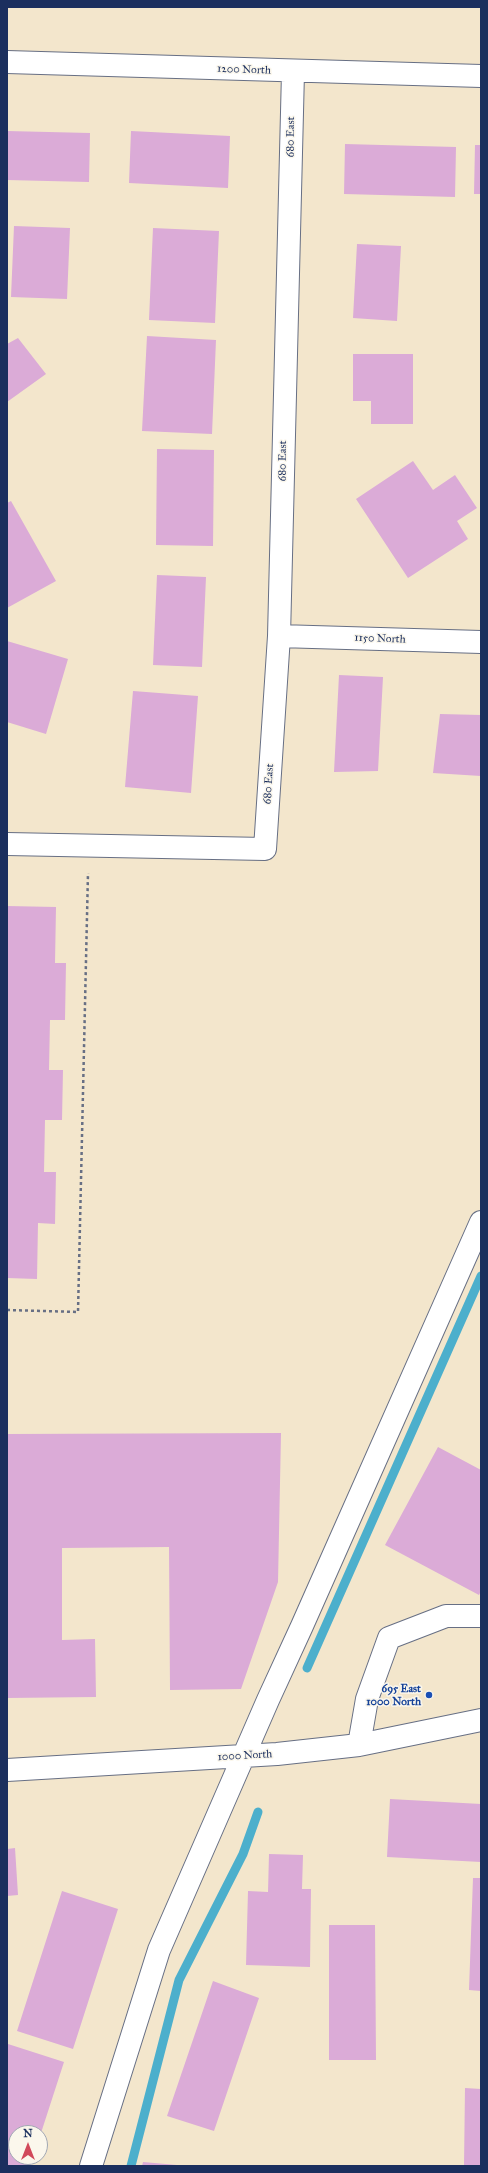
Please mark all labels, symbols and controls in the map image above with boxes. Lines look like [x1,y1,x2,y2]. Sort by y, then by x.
street label: 1200 North [217,62,271,78]
street label: 680 East [284,117,298,157]
street label: 680 East [276,441,290,481]
street label: 1150 North [354,632,406,646]
street label: 680 East [261,763,277,805]
place label: 695 East 1000 North [366,1682,421,1708]
marker: 695 East 1000 North [424,1690,434,1700]
street label: 1000 North [217,1748,273,1764]
north arrow [8,2125,48,2165]
text: N [23,2127,33,2140]

